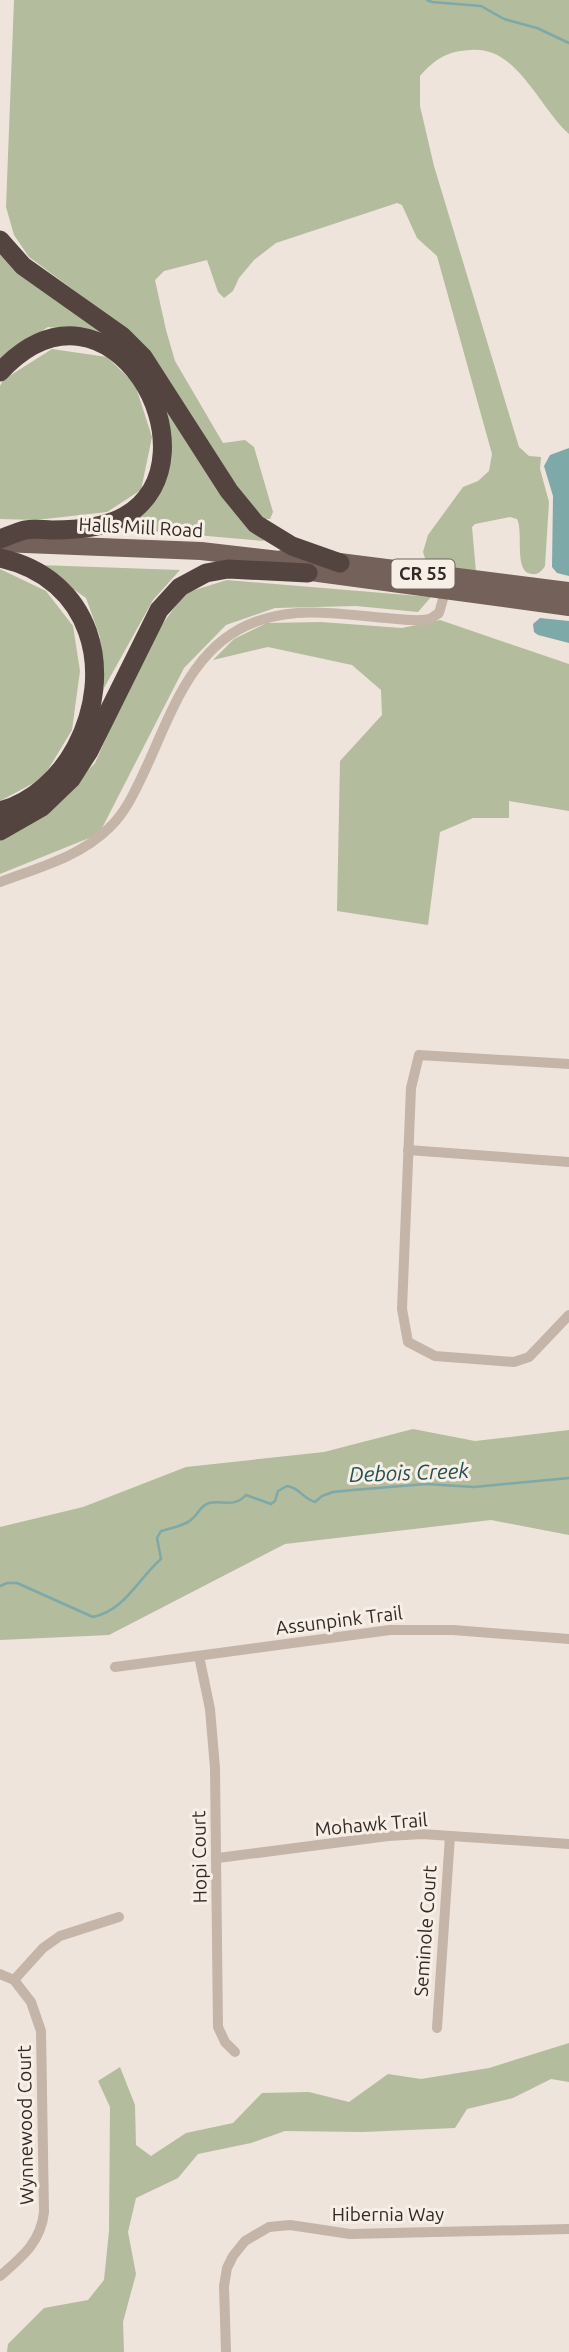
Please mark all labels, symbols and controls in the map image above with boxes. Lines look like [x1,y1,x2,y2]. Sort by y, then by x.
street label: Halls Mill Road [78,513,204,541]
road number: CR 55 [392,560,454,588]
water label: Debois Creek [348,1458,470,1486]
street label: Assunpink Trail [274,1601,404,1639]
street label: Mohawk Trail [314,1808,428,1840]
street label: Hopi Court [187,1810,211,1904]
street label: Seminole Court [409,1864,441,1997]
street label: Wynnewood Court [13,2044,37,2205]
street label: Hibernia Way [332,2203,444,2225]

